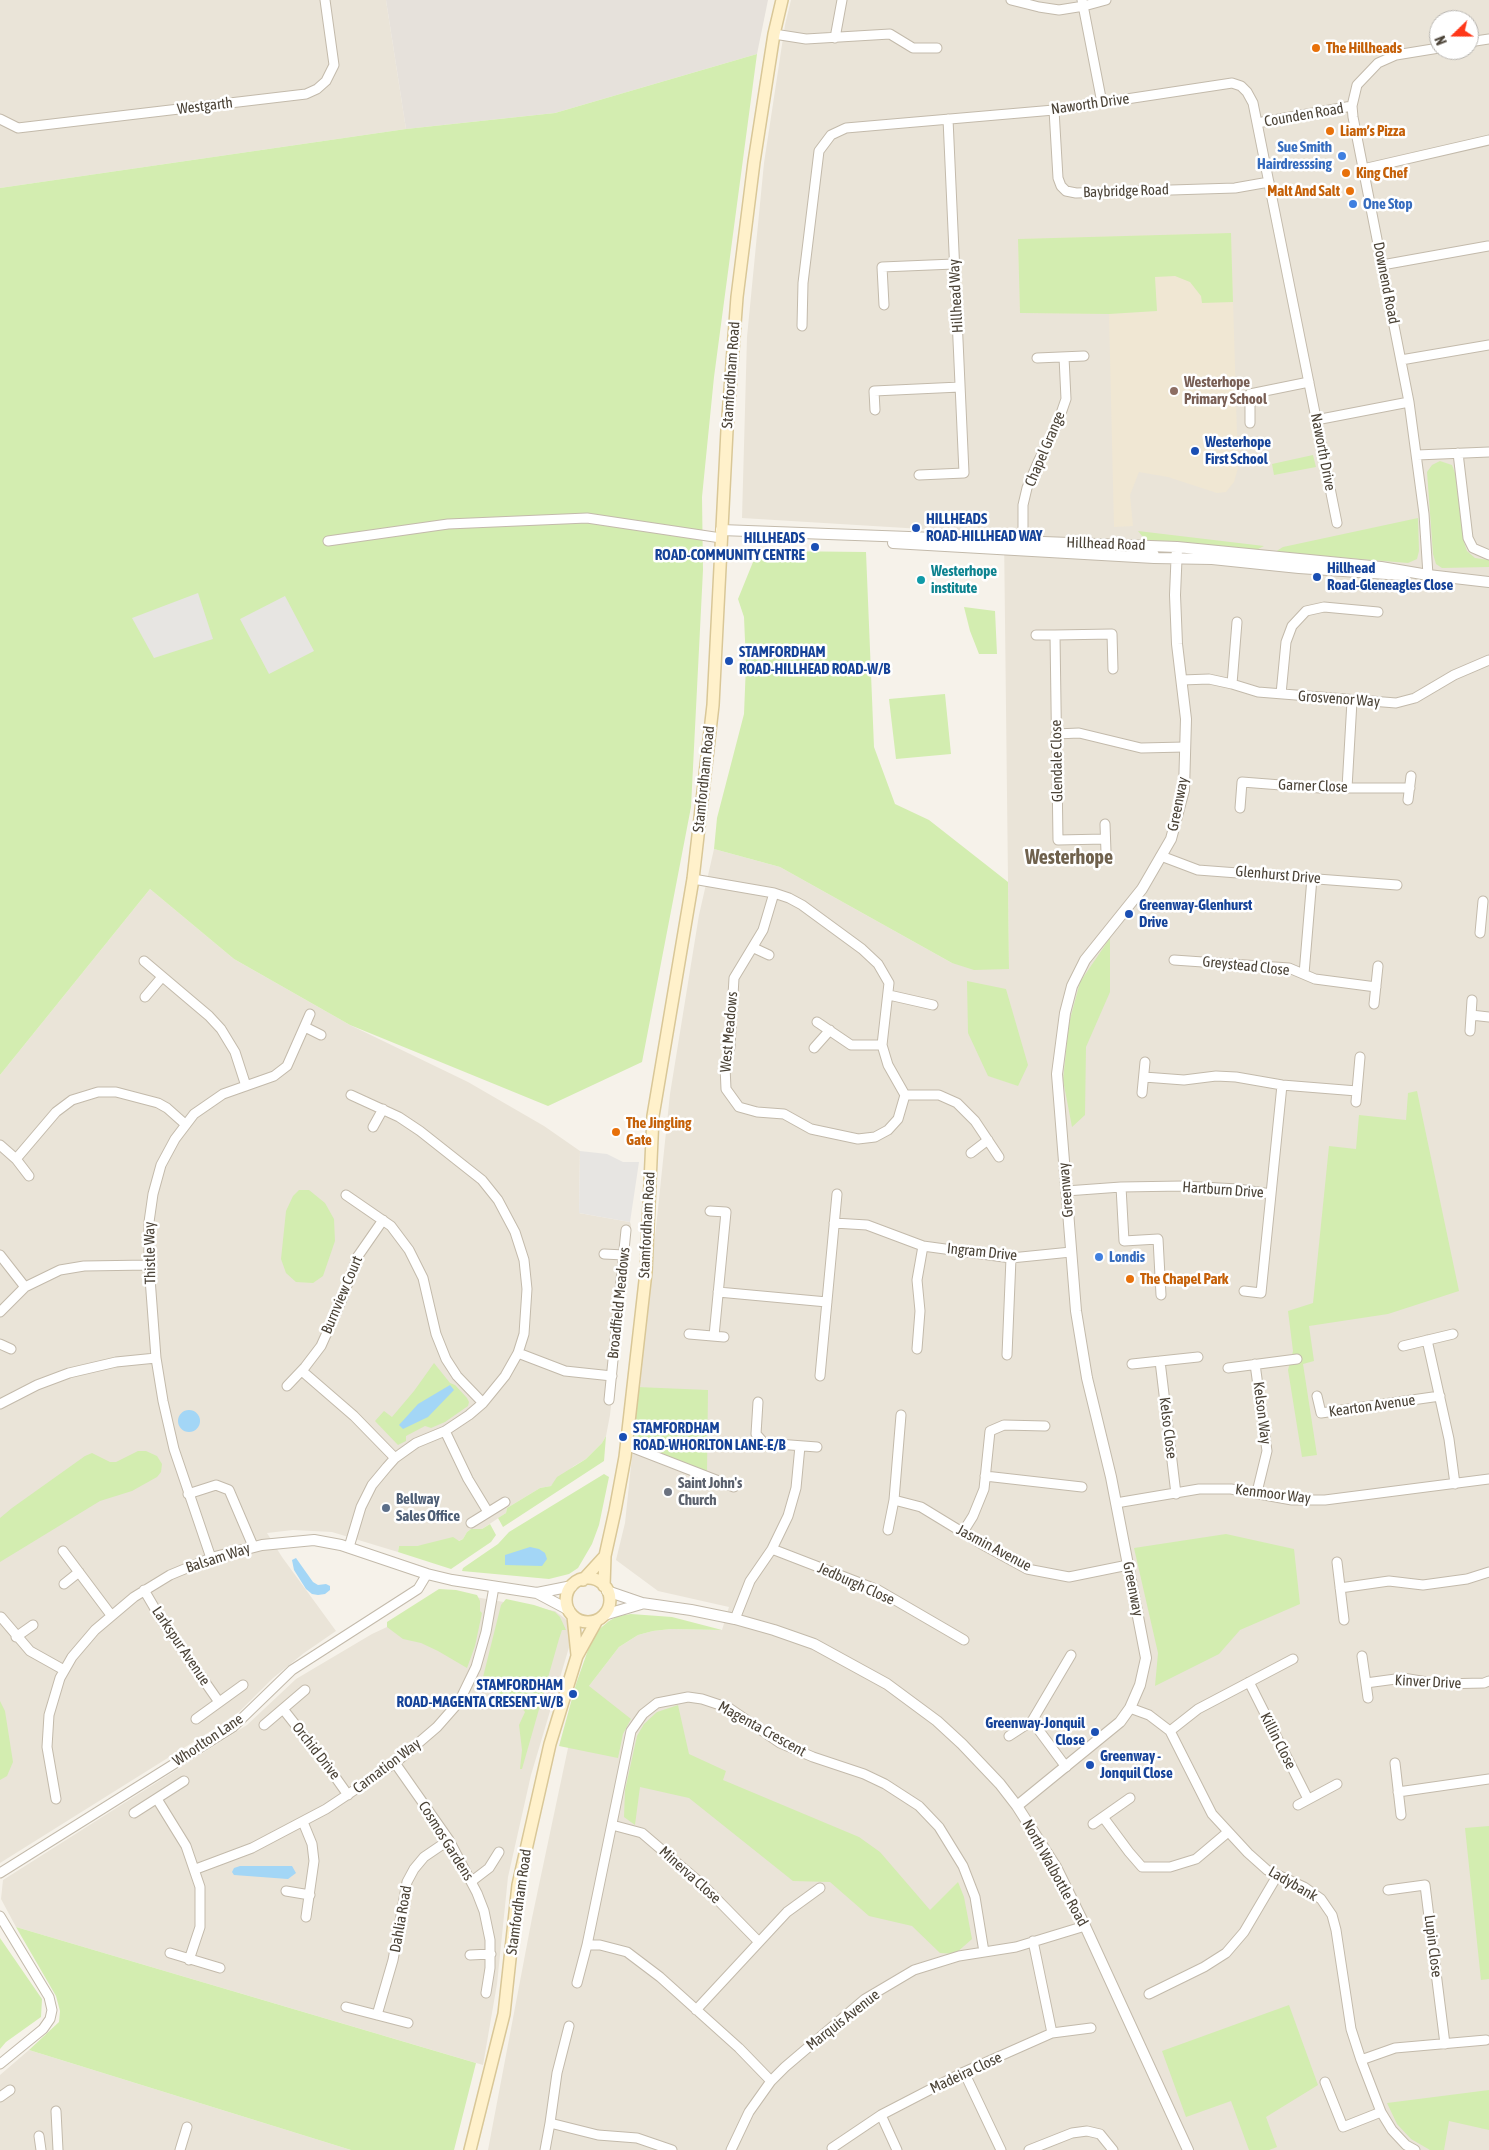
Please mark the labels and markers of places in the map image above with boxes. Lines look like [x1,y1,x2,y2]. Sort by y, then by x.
place label: The Hillheads [1326,39,1402,57]
marker: The Hillheads [1310,42,1322,54]
place label: Liam’s Pizza [1340,122,1405,140]
marker: Liam’s Pizza [1324,125,1336,137]
place label: Sue Smith Hairdresssing [1257,138,1332,173]
marker: Sue Smith Hairdresssing [1336,150,1348,162]
place label: King Chef [1356,164,1408,182]
marker: King Chef [1340,167,1352,179]
place label: Malt And Salt [1267,182,1340,200]
marker: Malt And Salt [1344,185,1356,197]
place label: One Stop [1363,195,1413,213]
marker: One Stop [1347,198,1359,210]
place label: Westerhope Primary School [1184,373,1267,408]
marker: Westerhope Primary School [1168,385,1180,397]
place label: Westerhope First School [1205,433,1271,468]
marker: Westerhope First School [1189,445,1201,457]
place label: HILLHEADS ROAD-HILLHEAD WAY [926,510,1043,545]
marker: HILLHEADS ROAD-HILLHEAD WAY [910,522,922,534]
place label: HILLHEADS ROAD-COMMUNITY CENTRE [655,529,805,564]
marker: HILLHEADS ROAD-COMMUNITY CENTRE [809,541,821,553]
place label: Hillhead Road-Gleneagles Close [1327,559,1453,594]
place label: Westerhope institute [931,562,997,597]
marker: Hillhead Road-Gleneagles Close [1311,571,1323,583]
marker: Westerhope institute [915,574,927,586]
place label: STAMFORDHAM ROAD-HILLHEAD ROAD-W/B [739,643,890,678]
marker: STAMFORDHAM ROAD-HILLHEAD ROAD-W/B [723,655,735,667]
place label: Greenway-Glenhurst Drive [1139,896,1252,931]
marker: Greenway-Glenhurst Drive [1123,908,1135,920]
place label: The Jingling Gate [626,1114,692,1149]
marker: The Jingling Gate [610,1126,622,1138]
place label: Londis [1109,1248,1145,1266]
marker: Londis [1093,1251,1105,1263]
place label: The Chapel Park [1140,1270,1228,1288]
marker: The Chapel Park [1124,1273,1136,1285]
place label: STAMFORDHAM ROAD-WHORLTON LANE-E/B [633,1419,786,1454]
marker: STAMFORDHAM ROAD-WHORLTON LANE-E/B [617,1431,629,1443]
place label: Saint John's Church [678,1474,742,1509]
marker: Saint John's Church [662,1486,674,1498]
place label: Bellway Sales Office [396,1490,460,1525]
marker: Bellway Sales Office [380,1502,392,1514]
place label: STAMFORDHAM ROAD-MAGENTA CRESENT-W/B [397,1676,563,1711]
marker: STAMFORDHAM ROAD-MAGENTA CRESENT-W/B [567,1688,579,1700]
place label: Greenway-Jonquil Close [985,1714,1085,1749]
marker: Greenway-Jonquil Close [1089,1726,1101,1738]
place label: Greenway - Jonquil Close [1100,1747,1173,1782]
marker: Greenway - Jonquil Close [1084,1759,1096,1771]

